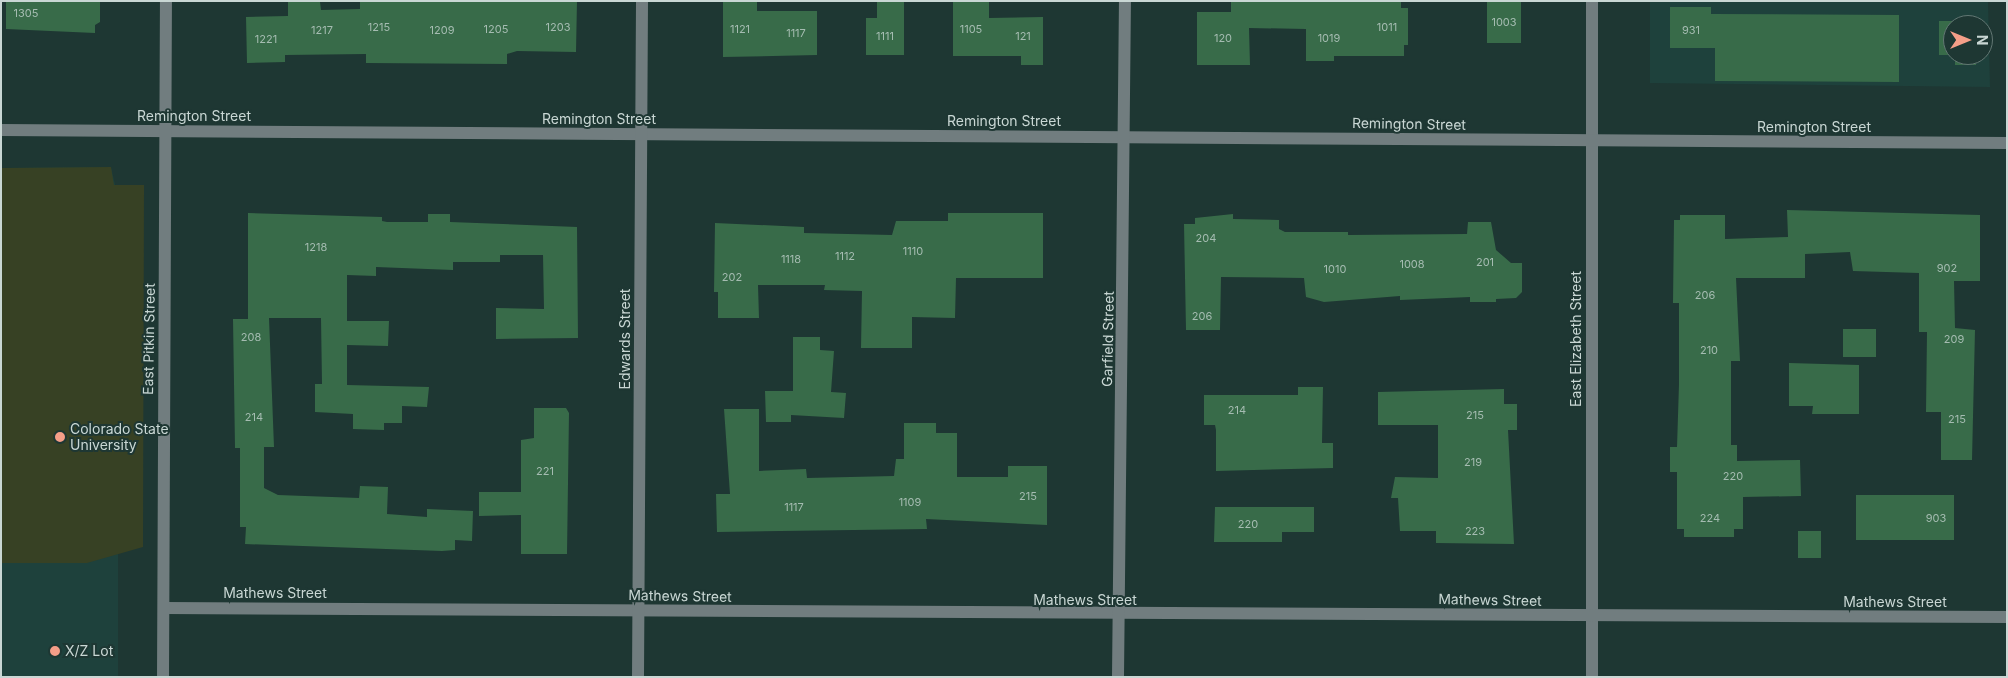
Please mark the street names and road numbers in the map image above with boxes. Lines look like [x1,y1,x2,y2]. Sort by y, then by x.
street label: Remington Street [137,108,251,124]
street label: Remington Street [542,111,656,127]
street label: Remington Street [947,113,1061,129]
street label: Remington Street [1352,115,1466,133]
street label: Remington Street [1757,119,1871,135]
street label: East Elizabeth Street [1568,271,1584,407]
street label: East Pitkin Street [140,283,158,395]
street label: Edwards Street [617,289,633,389]
street label: Garfield Street [1099,291,1117,387]
street label: Mathews Street [223,585,327,601]
street label: Mathews Street [628,587,732,605]
street label: Mathews Street [1438,591,1542,609]
street label: Mathews Street [1033,592,1137,608]
street label: Mathews Street [1843,594,1947,610]

